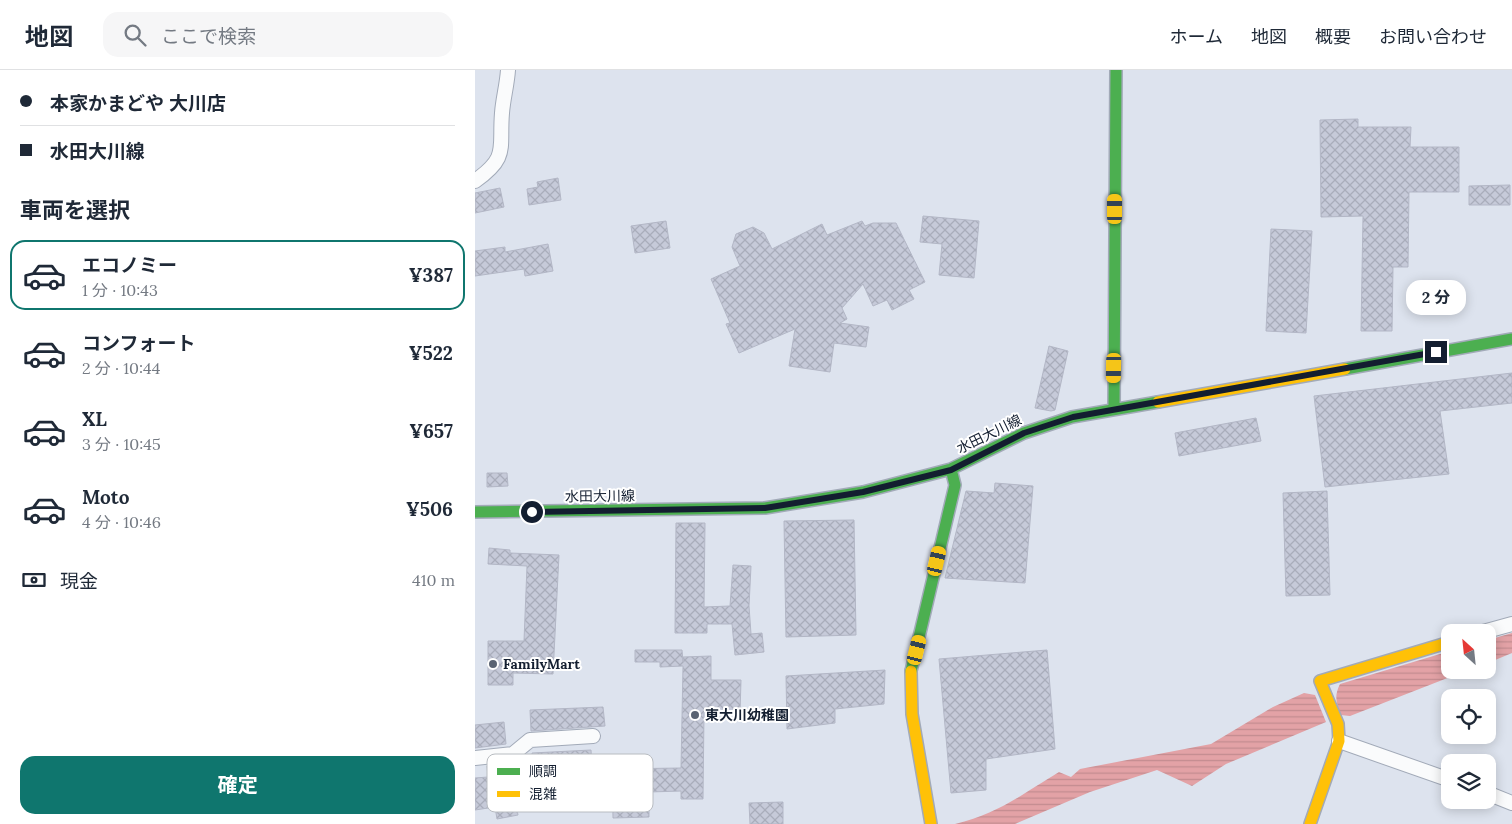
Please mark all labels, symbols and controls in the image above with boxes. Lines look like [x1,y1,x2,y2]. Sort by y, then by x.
search box [103,12,453,57]
text: 地図 [25,21,73,52]
icon: search [121,21,149,49]
text: ここで検索 [161,24,256,48]
text: ホーム [1170,25,1223,48]
text: 地図 [1251,25,1287,48]
text: 概要 [1315,25,1351,48]
text: お問い合わせ [1379,25,1487,48]
text: 本家かまどや 大川店 [50,91,226,115]
text: 水田大川線 [50,139,145,163]
car [1107,194,1122,224]
text: 車両を選択 [20,196,130,224]
icon: car [22,253,67,298]
text: エコノミー [82,253,177,277]
text: ¥387 [409,263,453,287]
text: 1 分 · 10:43 [82,280,158,300]
callout: 2 分 [1406,280,1466,314]
text: 2 分 [1422,287,1450,307]
icon: car [22,331,67,376]
text: コンフォート [82,331,195,355]
text: ¥522 [409,341,453,365]
route end [1425,341,1447,363]
car [1106,353,1121,383]
text: 2 分 · 10:44 [82,358,160,378]
text: XL [82,407,107,431]
icon: car [22,409,67,454]
street label: 水田大川線 [954,411,1024,457]
text: ¥657 [409,419,453,443]
text: 3 分 · 10:45 [82,434,161,454]
text: Moto [82,485,129,509]
street label: 水田大川線 [565,486,635,506]
icon: car [22,487,67,532]
text: ¥506 [406,497,453,521]
route start [521,501,543,523]
text: 4 分 · 10:46 [82,512,161,532]
car [926,545,947,577]
icon: cash [20,566,48,594]
text: 現金 [60,569,98,593]
text: 410 m [412,570,455,590]
north arrow [1441,624,1496,679]
map controls [1441,624,1496,809]
car [906,634,927,666]
place label: FamilyMart [503,655,580,673]
marker: FamilyMart [487,658,499,670]
button: locate [1441,689,1496,744]
place label: 東大川幼稚園 [705,706,789,724]
marker: 東大川幼稚園 [689,709,701,721]
legend [487,754,653,812]
button: layers [1441,754,1496,809]
button: 確定 [20,756,455,814]
text: 順調 [529,762,557,780]
text: 混雑 [529,785,557,803]

